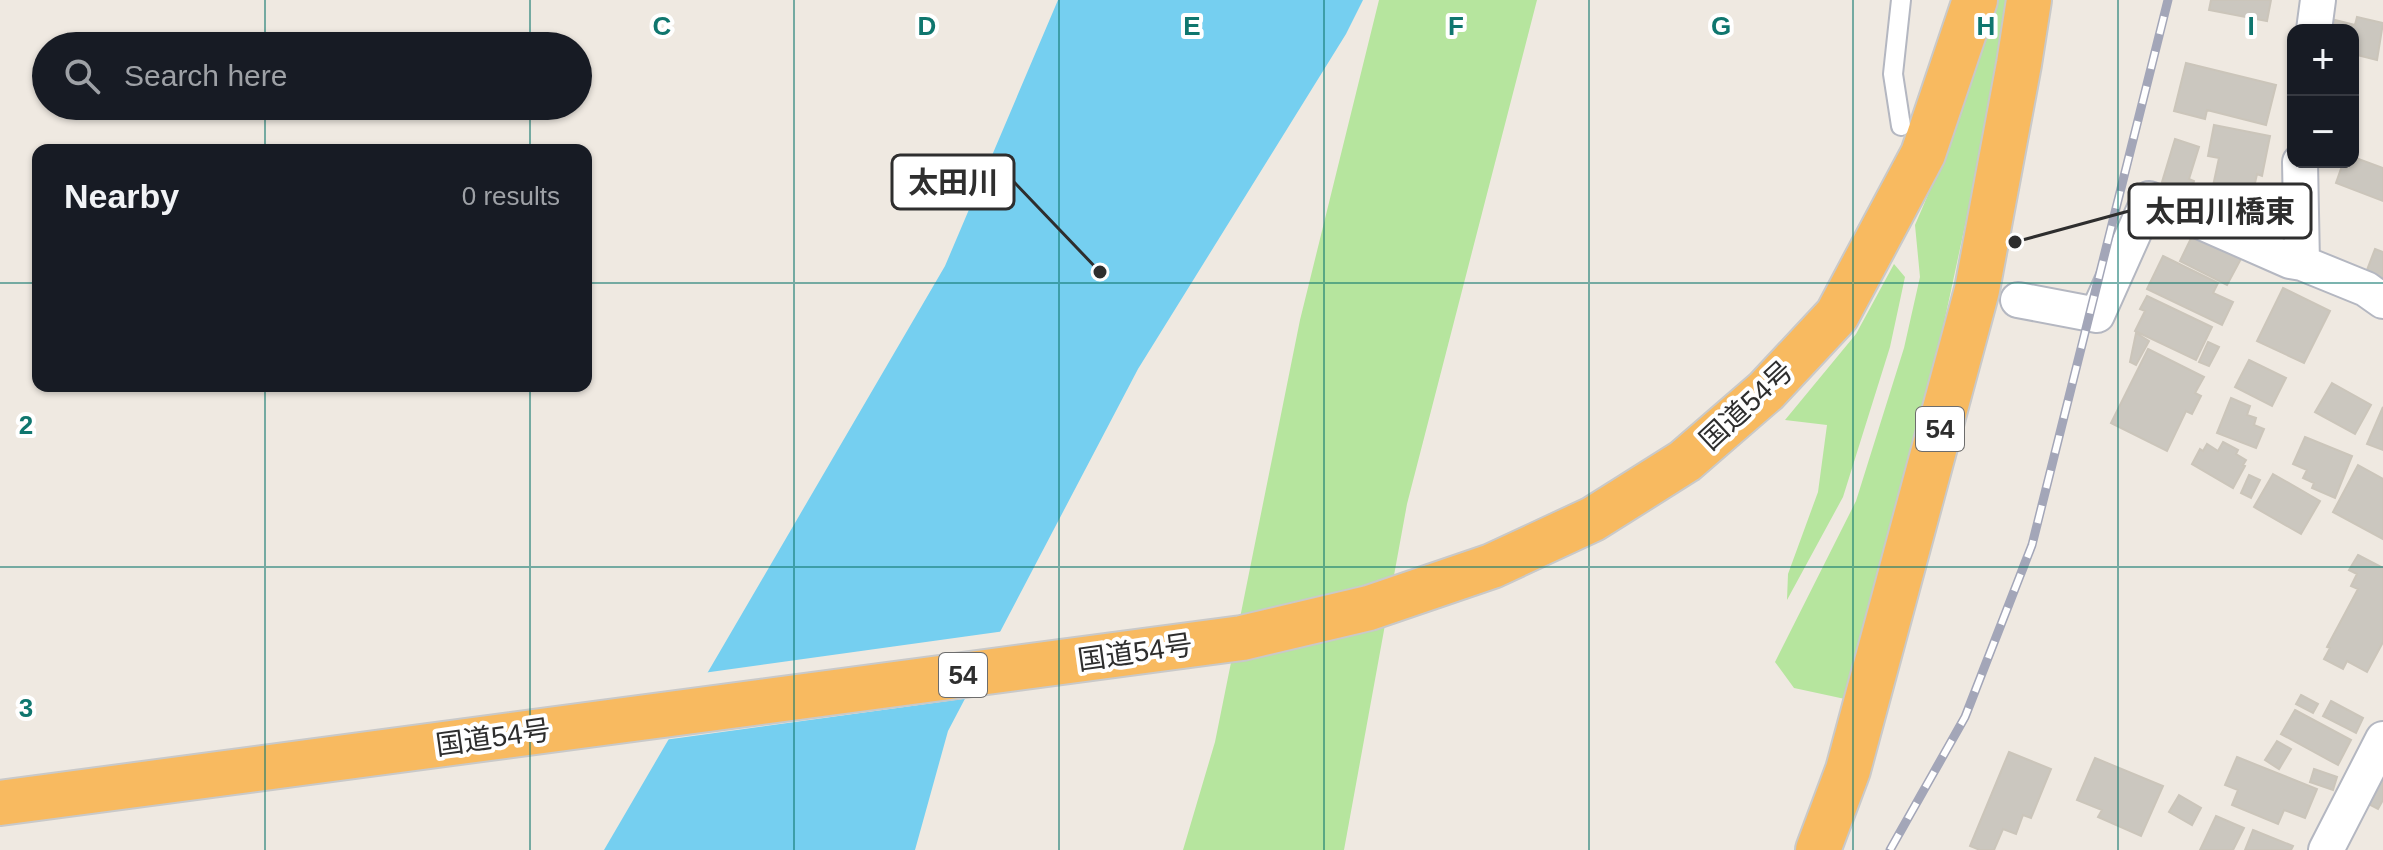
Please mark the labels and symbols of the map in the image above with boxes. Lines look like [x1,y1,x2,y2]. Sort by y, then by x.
text: C [653,11,672,41]
text: D [918,11,936,41]
text: E [1183,11,1201,41]
text: F [1448,11,1464,41]
text: G [1711,11,1731,41]
text: H [1977,11,1995,41]
text: I [2247,11,2255,41]
callout: 太田川 [892,155,1014,209]
text: 太田川 [908,166,998,199]
callout: 太田川橋東 [2129,184,2311,238]
text: 太田川橋東 [2145,195,2295,228]
street label: 国道54号 [1694,355,1799,456]
road number: 54 [1916,407,1964,451]
text: 2 [19,410,33,440]
street label: 国道54号 [1076,629,1194,676]
road number: 54 [939,653,987,697]
text: 3 [19,693,33,723]
street label: 国道54号 [434,714,552,761]

